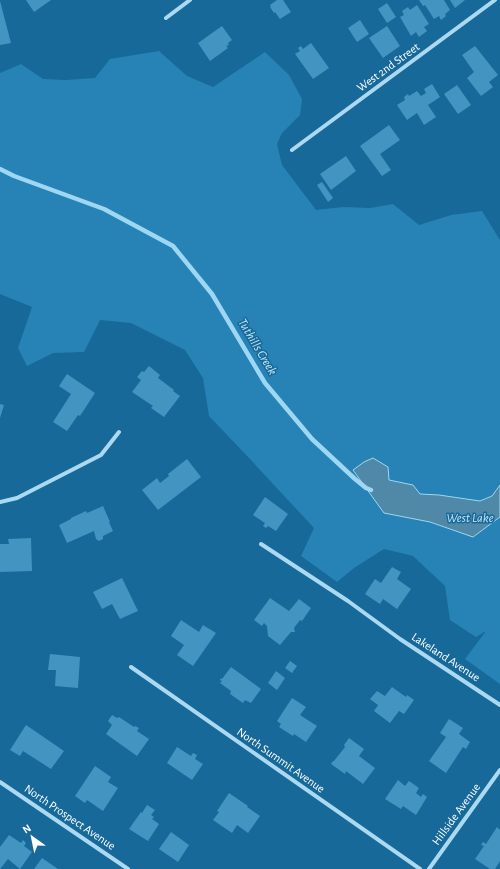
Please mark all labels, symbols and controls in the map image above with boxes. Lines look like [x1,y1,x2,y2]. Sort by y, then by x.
street label: West 2nd Street [355,40,422,94]
water label: Tuthills Creek [235,317,279,377]
water label: West Lake [446,512,494,525]
street label: Lakeland Avenue [410,630,482,684]
street label: North Summit Avenue [235,725,327,795]
street label: North Prospect Avenue [22,781,118,853]
street label: Hillside Avenue [430,781,482,847]
north arrow [12,817,52,857]

